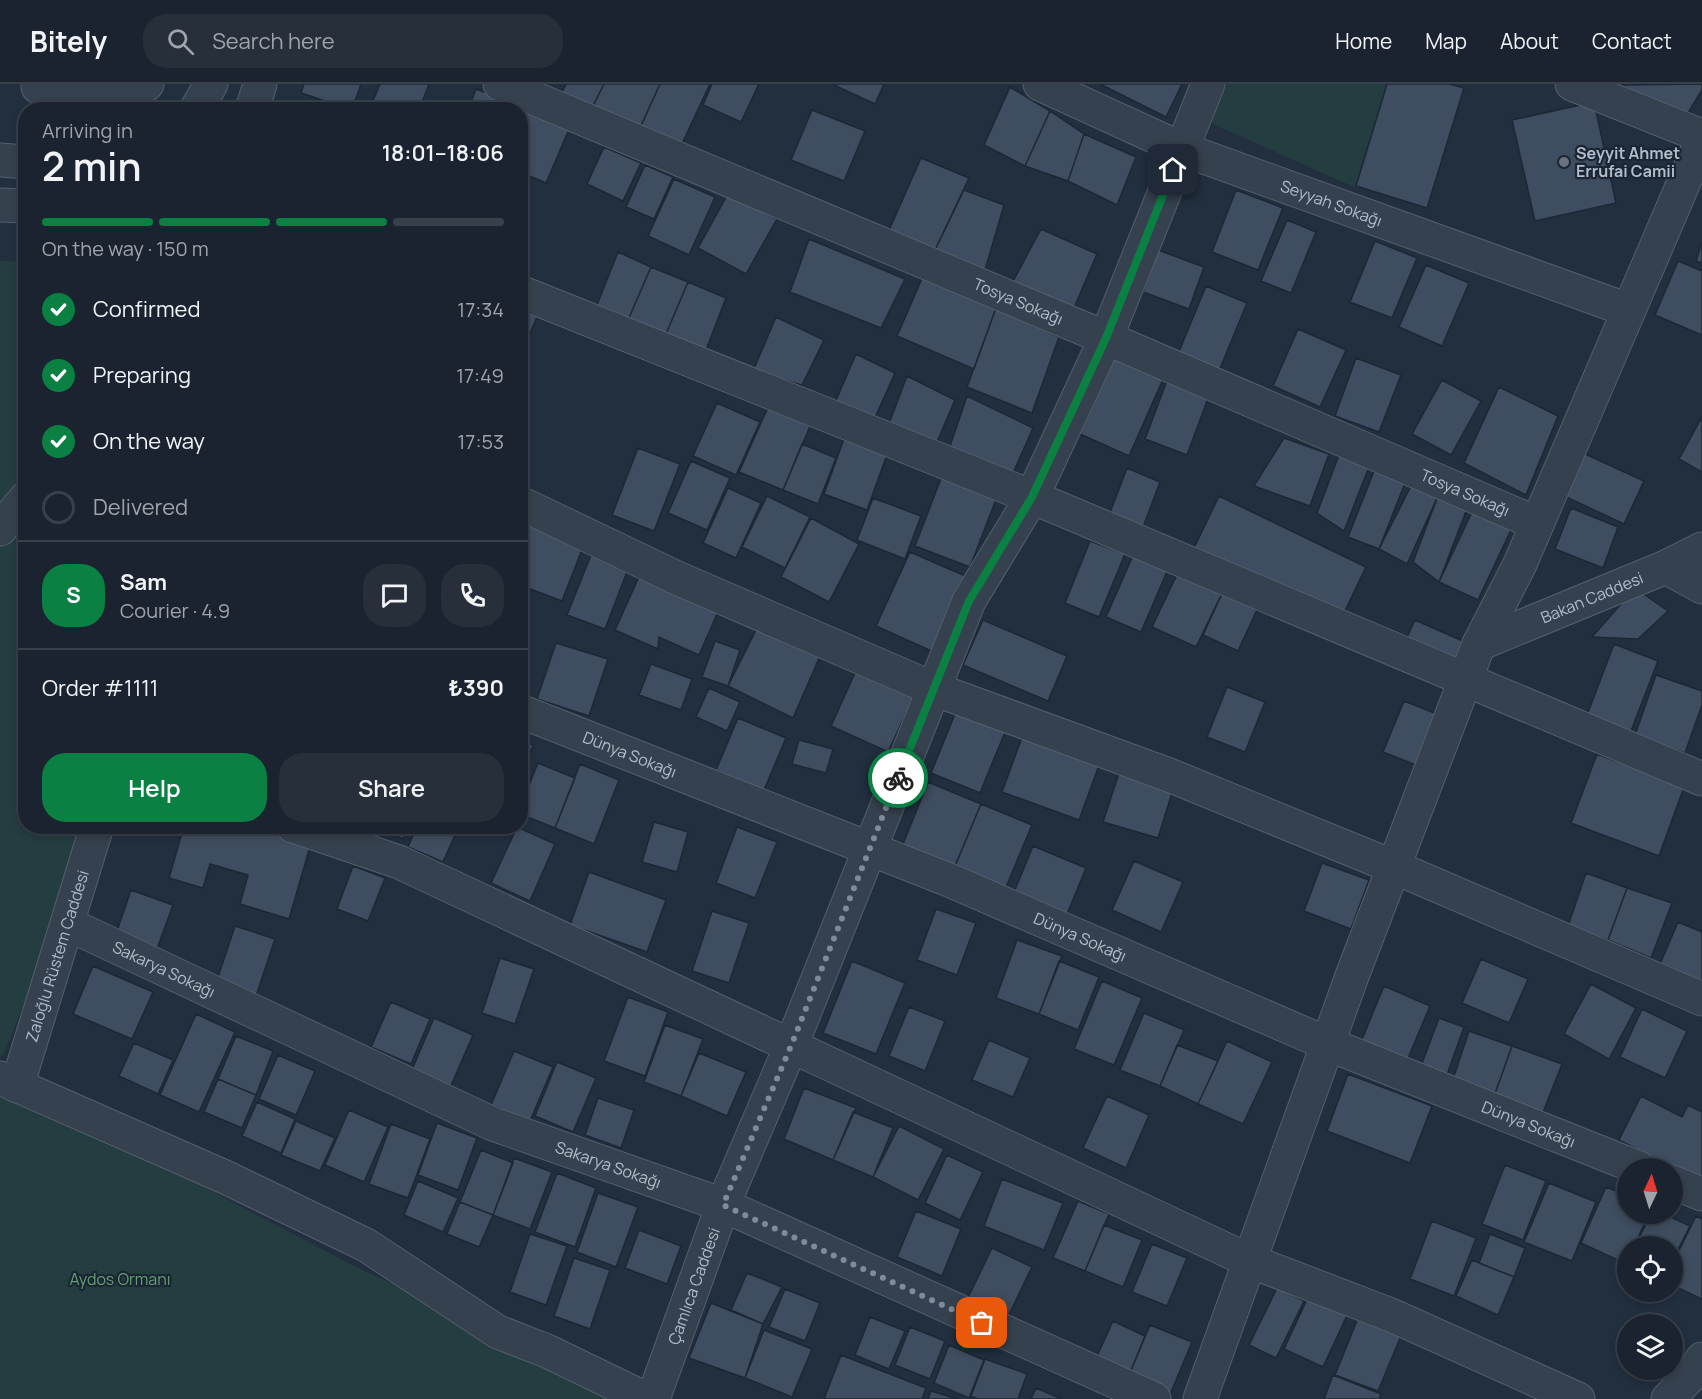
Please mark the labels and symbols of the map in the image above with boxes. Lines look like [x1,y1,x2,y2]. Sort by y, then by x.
place label: Seyyit Ahmet Errufai Camii [1576,142,1680,182]
pin [1147,144,1198,195]
marker: Seyyit Ahmet Errufai Camii [1557,155,1571,169]
street label: Seyyah Sokağı [1277,174,1385,231]
street label: Tosya Sokağı [970,273,1067,330]
street label: Tosya Sokağı [1417,464,1513,521]
street label: Bakan Caddesi [1537,567,1646,628]
street label: Dünya Sokağı [580,726,680,783]
courier [868,748,928,808]
street label: Zaloğlu Rüstem Caddesi [20,867,94,1045]
street label: Dünya Sokağı [1030,907,1130,967]
street label: Sakarya Sokağı [109,936,219,1003]
street label: Dünya Sokağı [1479,1095,1579,1153]
street label: Sakarya Sokağı [552,1136,664,1193]
north arrow [1617,1158,1683,1224]
street label: Çamlıca Caddesi [662,1224,725,1348]
park label: Aydos Ormanı [70,1268,170,1290]
pin [956,1297,1007,1348]

